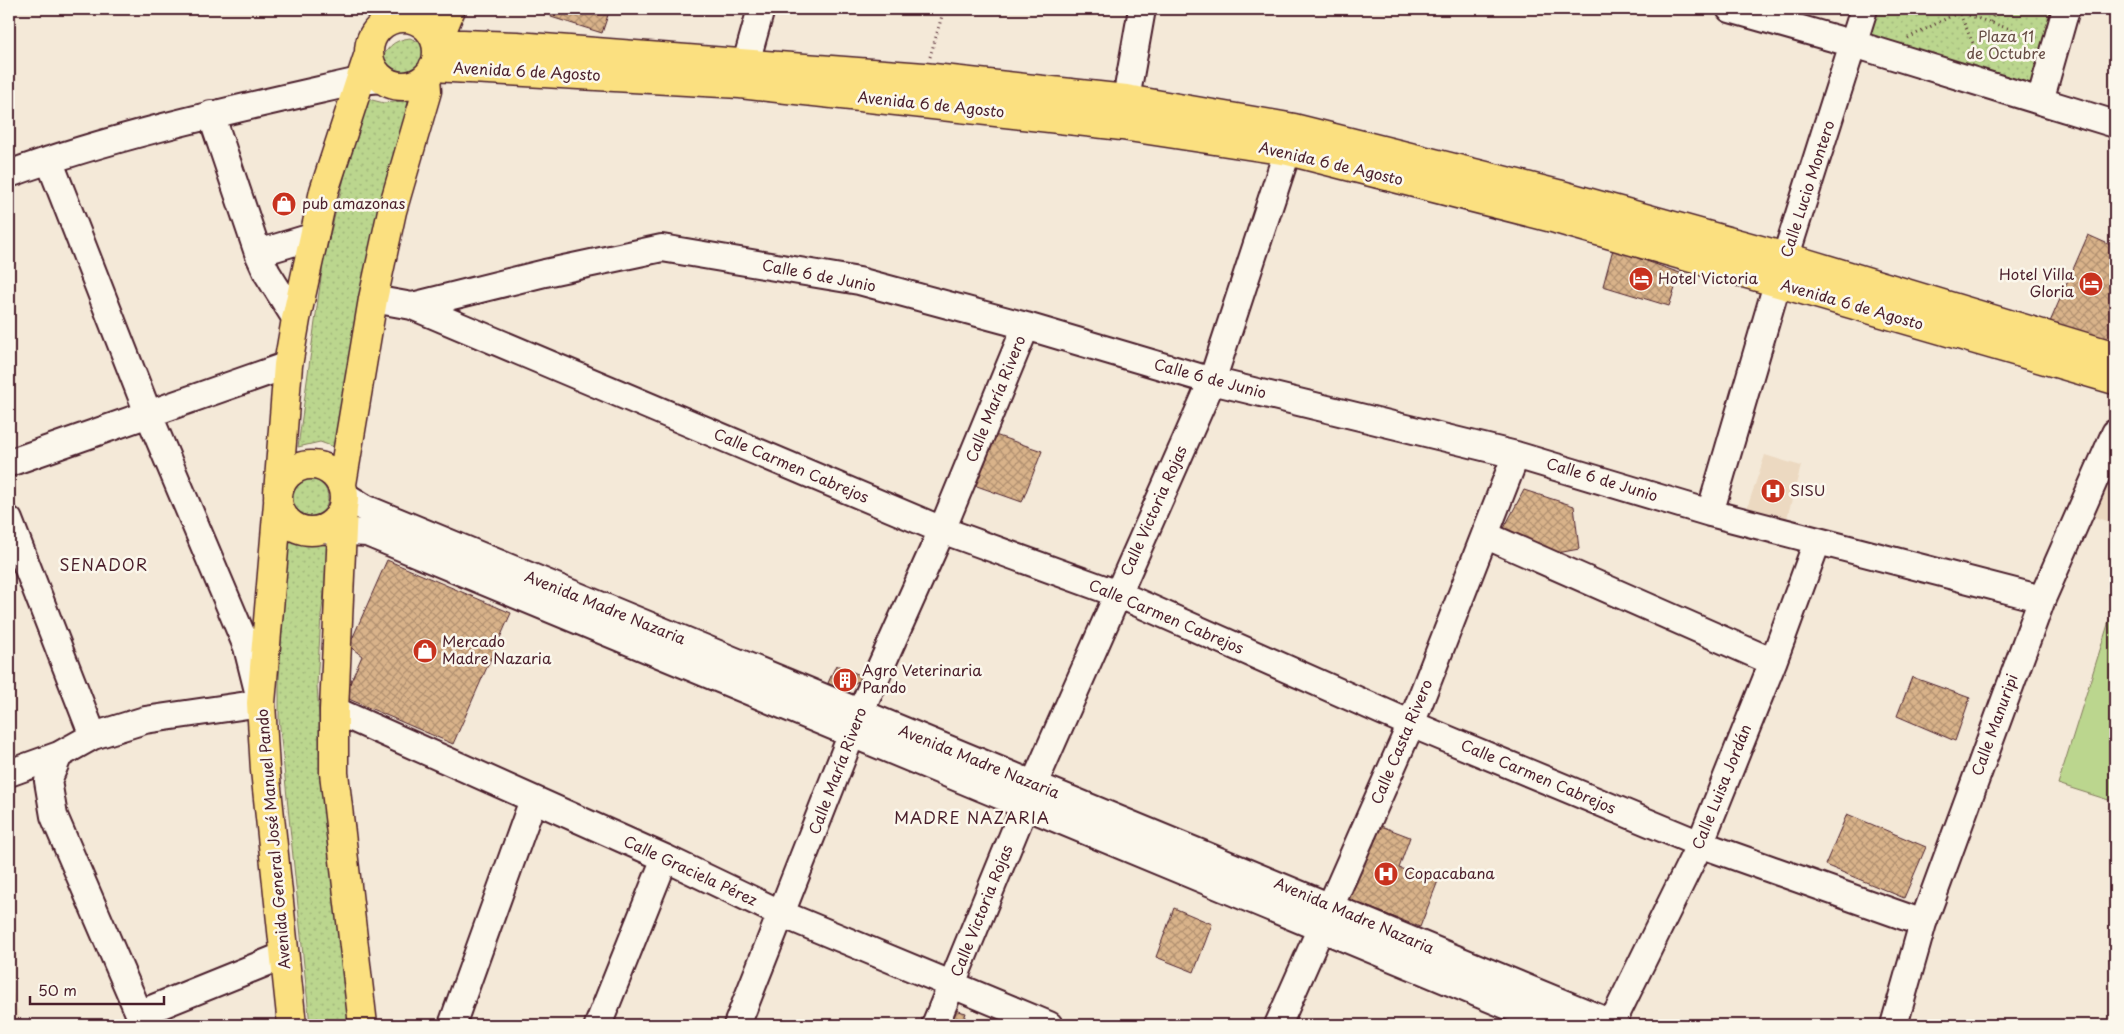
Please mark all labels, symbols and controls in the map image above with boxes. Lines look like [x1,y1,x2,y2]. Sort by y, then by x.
park label: Plaza 11 de Octubre [1967,24,2045,64]
street label: Avenida 6 de Agosto [453,55,601,86]
street label: Avenida 6 de Agosto [857,84,1006,123]
street label: Calle Lucio Montero [1774,117,1840,260]
street label: Avenida 6 de Agosto [1257,135,1406,190]
shop icon: pub amazonas [271,191,297,217]
place label: pub amazonas [302,191,405,214]
street label: Calle 6 de Junio [760,252,878,297]
place label: Hotel Villa Gloria [1999,262,2075,302]
hotel icon: Hotel Victoria [1628,266,1654,292]
place label: Hotel Victoria [1658,266,1758,289]
hotel icon: Hotel Villa Gloria [2078,271,2104,297]
street label: Avenida 6 de Agosto [1778,272,1926,335]
street label: Calle María Rivero [959,332,1031,465]
street label: Calle 6 de Junio [1152,351,1269,404]
street label: Calle Carmen Cabrejos [710,422,873,508]
street label: Calle Victoria Rojas [1114,442,1192,579]
street label: Calle 6 de Junio [1544,451,1661,506]
hospital icon: SISU [1760,478,1786,504]
place label: SISU [1790,478,1825,501]
district label: SENADOR [60,552,148,576]
street label: Avenida Madre Nazaria [522,564,690,650]
street label: Calle Carmen Cabrejos [1085,573,1248,659]
place label: Mercado Madre Nazaria [442,629,552,669]
shop icon: Mercado Madre Nazaria [412,638,438,664]
place label: Agro Veterinaria Pando [862,658,982,698]
building icon: Agro Veterinaria Pando [832,667,858,693]
street label: Calle Manuripi [1964,670,2023,779]
street label: Calle Casta Rivero [1364,675,1437,807]
street label: Calle María Rivero [802,703,871,838]
street label: Avenida General José Manuel Pando [250,708,295,970]
street label: Avenida Madre Nazaria [896,718,1064,804]
street label: Calle Luisa Jordán [1685,720,1756,853]
street label: Calle Carmen Cabrejos [1457,733,1620,819]
district label: MADRE NAZARIA [894,805,1050,829]
street label: Calle Graciela Pérez [620,829,761,911]
street label: Calle Victoria Rojas [944,841,1018,980]
hospital icon: Copacabana [1373,861,1399,887]
place label: Copacabana [1404,861,1495,884]
street label: Avenida Madre Nazaria [1271,870,1439,959]
scale bar [30,974,164,1006]
text: 50 m [38,978,77,1001]

